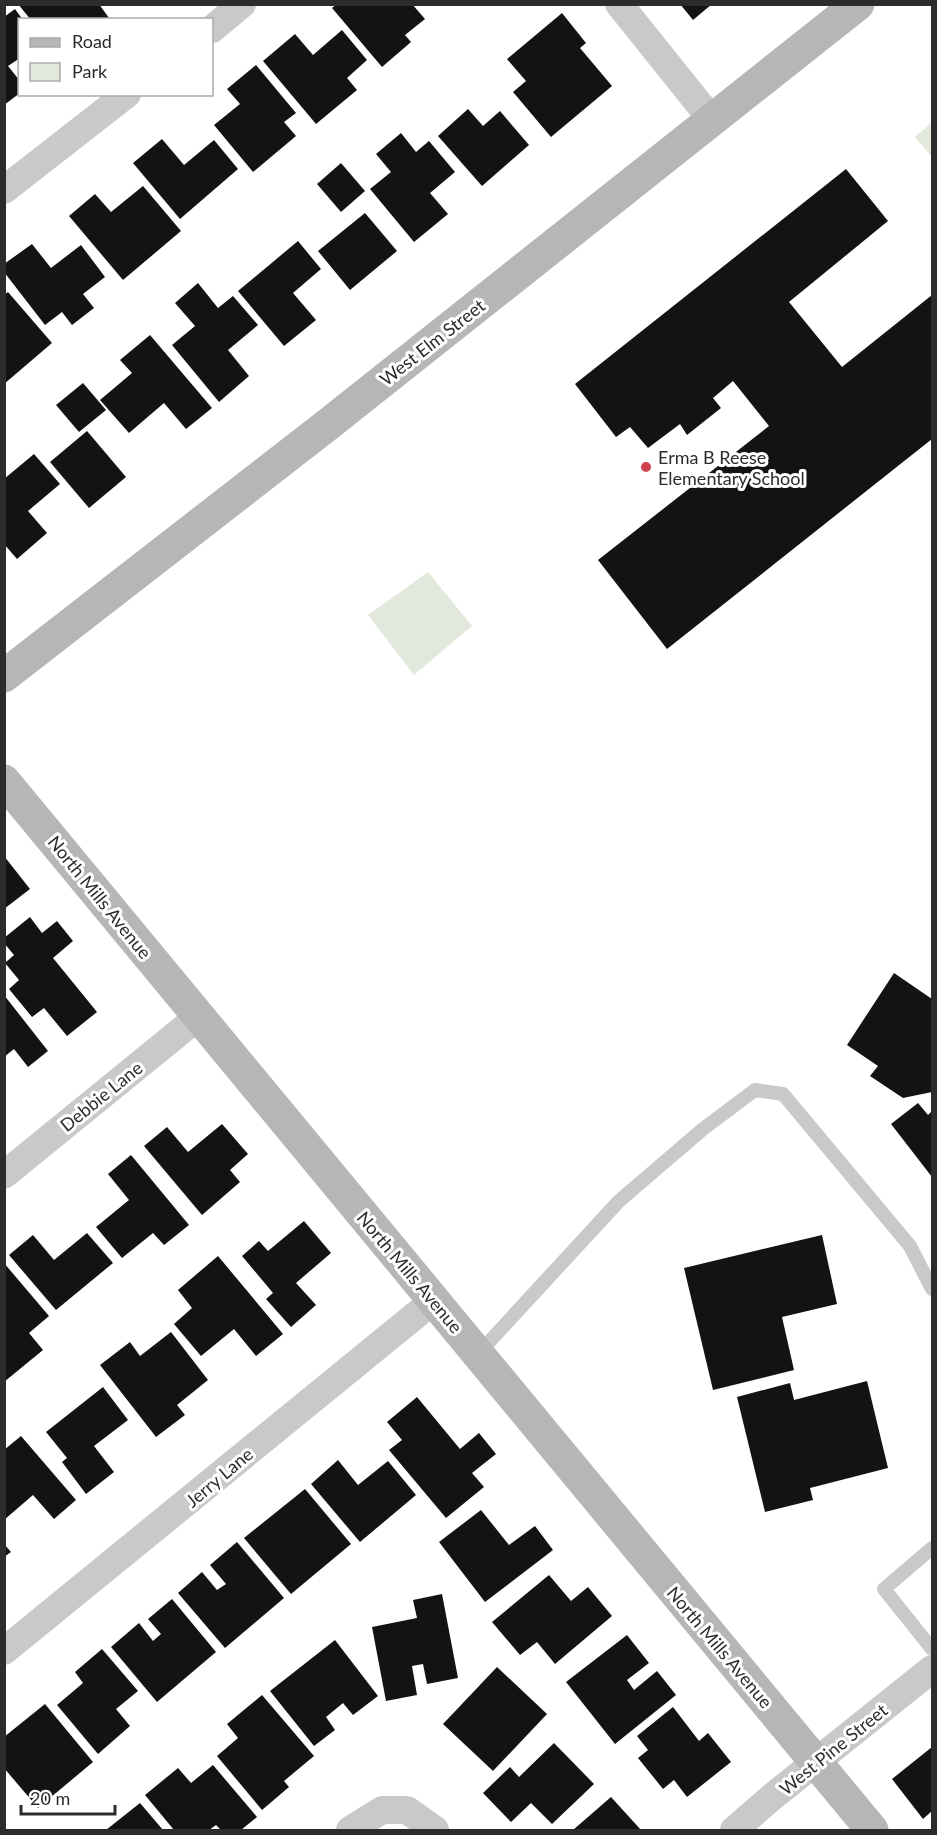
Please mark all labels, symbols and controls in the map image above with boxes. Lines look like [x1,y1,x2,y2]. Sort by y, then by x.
legend [18,18,213,96]
text: Road [72,30,112,52]
text: Park [72,60,108,82]
street label: West Elm Street [375,294,489,390]
place label: Erma B Reese Elementary School [658,446,805,489]
marker: Erma B Reese Elementary School [639,460,653,474]
street label: North Mills Avenue [44,831,156,963]
street label: Debbie Lane [55,1056,147,1136]
street label: North Mills Avenue [353,1207,467,1337]
street label: Jerry Lane [181,1443,257,1511]
street label: North Mills Avenue [663,1582,777,1712]
street label: West Pine Street [775,1698,892,1799]
scale bar [21,1778,116,1816]
text: 20 m [30,1787,70,1809]

